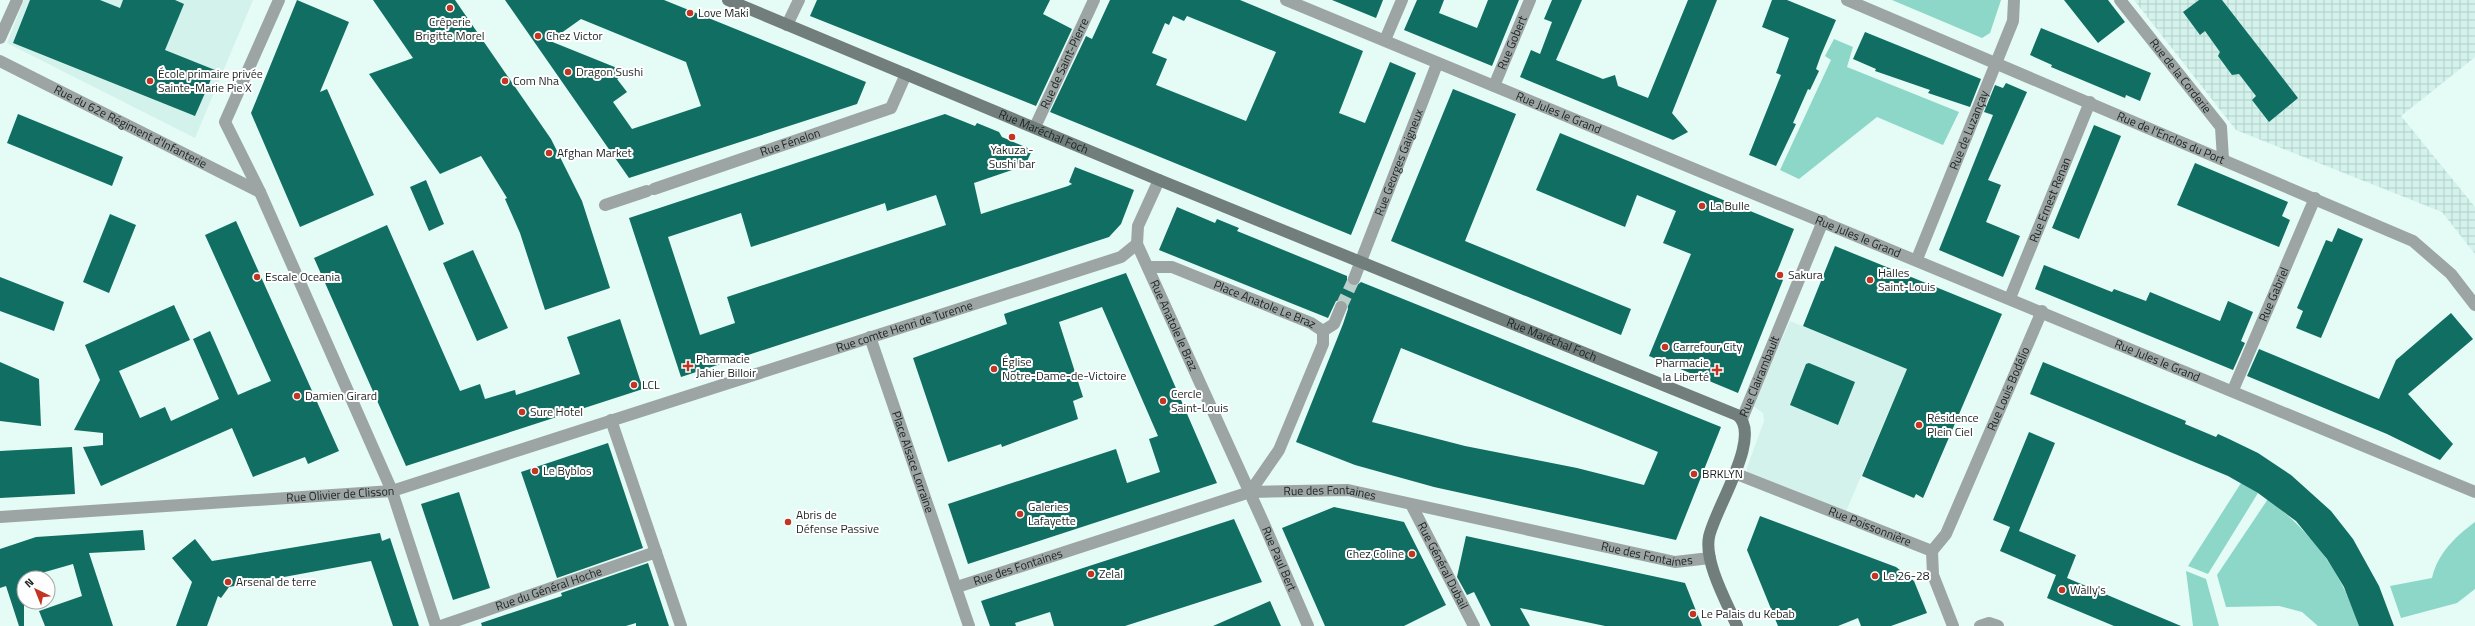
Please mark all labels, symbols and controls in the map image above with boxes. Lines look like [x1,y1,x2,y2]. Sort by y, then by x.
marker: Crêperie Brigitte Morel [445,3,455,13]
place label: Love Maki [698,3,749,22]
marker: Love Maki [685,8,695,18]
place label: Crêperie Brigitte Morel [415,12,485,45]
street label: Rue Gobert [1492,12,1532,72]
street label: Rue de Saint-Pierre [1035,15,1093,112]
place label: Chez Victor [546,26,603,45]
marker: Chez Victor [533,31,543,41]
street label: Rue de la Corderie [2145,34,2217,117]
place label: Dragon Sushi [576,62,643,81]
place label: École primaire privée Sainte-Marie Pie X [158,64,263,97]
marker: Dragon Sushi [563,67,573,77]
place label: Com Nha [513,71,559,90]
marker: École primaire privée Sainte-Marie Pie X [145,76,155,86]
marker: Com Nha [500,76,510,86]
street label: Rue du 62e Régiment d'Infanterie [51,80,211,173]
street label: Rue Jules le Grand [1513,86,1605,139]
street label: Rue de Luzançay [1944,87,1993,173]
street label: Rue Maréchal Foch [996,104,1092,159]
street label: Rue Georges Gaigneux [1369,105,1428,219]
street label: Rue de l'Enclos du Port [2114,106,2229,169]
street label: Rue Fénelon [757,123,823,161]
marker: Yakuza - Sushi bar [1007,132,1017,142]
place label: Yakuza - Sushi bar [989,140,1035,173]
place label: Afghan Market [557,143,633,162]
marker: Afghan Market [544,148,554,158]
street label: Rue Ernest Renan [2024,154,2075,245]
place label: La Bulle [1710,196,1750,215]
marker: La Bulle [1697,201,1707,211]
street label: Rue Jules le Grand [1812,210,1904,262]
place label: Halles Saint-Louis [1878,263,1936,296]
street label: Rue Gabriel [2253,264,2293,324]
place label: Sakura [1788,265,1823,284]
place label: Escale Oceania [265,267,340,286]
marker: Sakura [1775,270,1785,280]
marker: Escale Oceania [252,272,262,282]
street label: Place Anatole Le Braz [1211,275,1320,333]
marker: Halles Saint-Louis [1865,275,1875,285]
street label: Rue Anatole le Braz [1145,276,1203,374]
street label: Rue comte Henri de Turenne [833,295,975,357]
street label: Rue Maréchal Foch [1504,312,1600,366]
street label: Rue Clairambault [1734,332,1784,420]
street label: Rue Jules le Grand [2112,334,2203,386]
place label: Carrefour City [1673,337,1743,356]
marker: Carrefour City [1660,342,1670,352]
street label: Rue Louis Bodélio [1982,344,2034,434]
place label: Pharmacie Jahier Billoir [696,349,756,382]
place label: Église Notre-Dame-de-Victoire [1002,352,1126,385]
place label: Pharmacie la Liberté [1655,353,1709,386]
marker: Pharmacie Jahier Billoir [683,361,693,371]
marker: Église Notre-Dame-de-Victoire [989,364,999,374]
marker: Pharmacie la Liberté [1712,365,1722,375]
place label: LCL [642,375,660,394]
marker: LCL [629,380,639,390]
place label: Cercle Saint-Louis [1171,384,1229,417]
place label: Damien Girard [305,386,377,405]
marker: Damien Girard [292,391,302,401]
marker: Cercle Saint-Louis [1158,396,1168,406]
place label: Sure Hotel [530,402,583,421]
marker: Sure Hotel [517,407,527,417]
street label: Place Alsace Lorraine [887,408,940,515]
place label: Résidence Plein Ciel [1927,408,1979,441]
marker: Résidence Plein Ciel [1914,420,1924,430]
place label: Le Byblos [543,461,592,480]
place label: BRKLYN [1702,464,1743,483]
marker: Le Byblos [530,466,540,476]
marker: BRKLYN [1689,469,1699,479]
street label: Rue des Fontaines [1283,480,1378,505]
street label: Rue Olivier de Clisson [286,481,395,507]
place label: Galeries Lafayette [1028,497,1076,530]
street label: Rue Poissonnière [1826,501,1914,551]
place label: Abris de Défense Passive [796,505,879,538]
marker: Galeries Lafayette [1015,509,1025,519]
marker: Abris de Défense Passive [783,517,793,527]
street label: Rue Général Dubail [1413,518,1474,612]
street label: Rue Paul Bert [1257,523,1302,595]
street label: Rue des Fontaines [1599,536,1694,571]
street label: Rue des Fontaines [971,543,1065,590]
place label: Chez Coline [1346,544,1404,563]
marker: Chez Coline [1407,549,1417,559]
street label: Rue du Général Hoche [493,561,604,616]
place label: Zelal [1099,564,1123,583]
place label: Le 26-28 [1883,566,1930,585]
marker: Zelal [1086,569,1096,579]
north arrow [16,570,56,610]
marker: Le 26-28 [1870,571,1880,581]
place label: Arsenal de terre [236,572,316,591]
text: N [21,574,37,591]
marker: Arsenal de terre [223,577,233,587]
place label: Wally's [2070,580,2106,599]
marker: Wally's [2057,585,2067,595]
place label: Le Palais du Kebab [1701,604,1795,623]
marker: Le Palais du Kebab [1688,609,1698,619]

